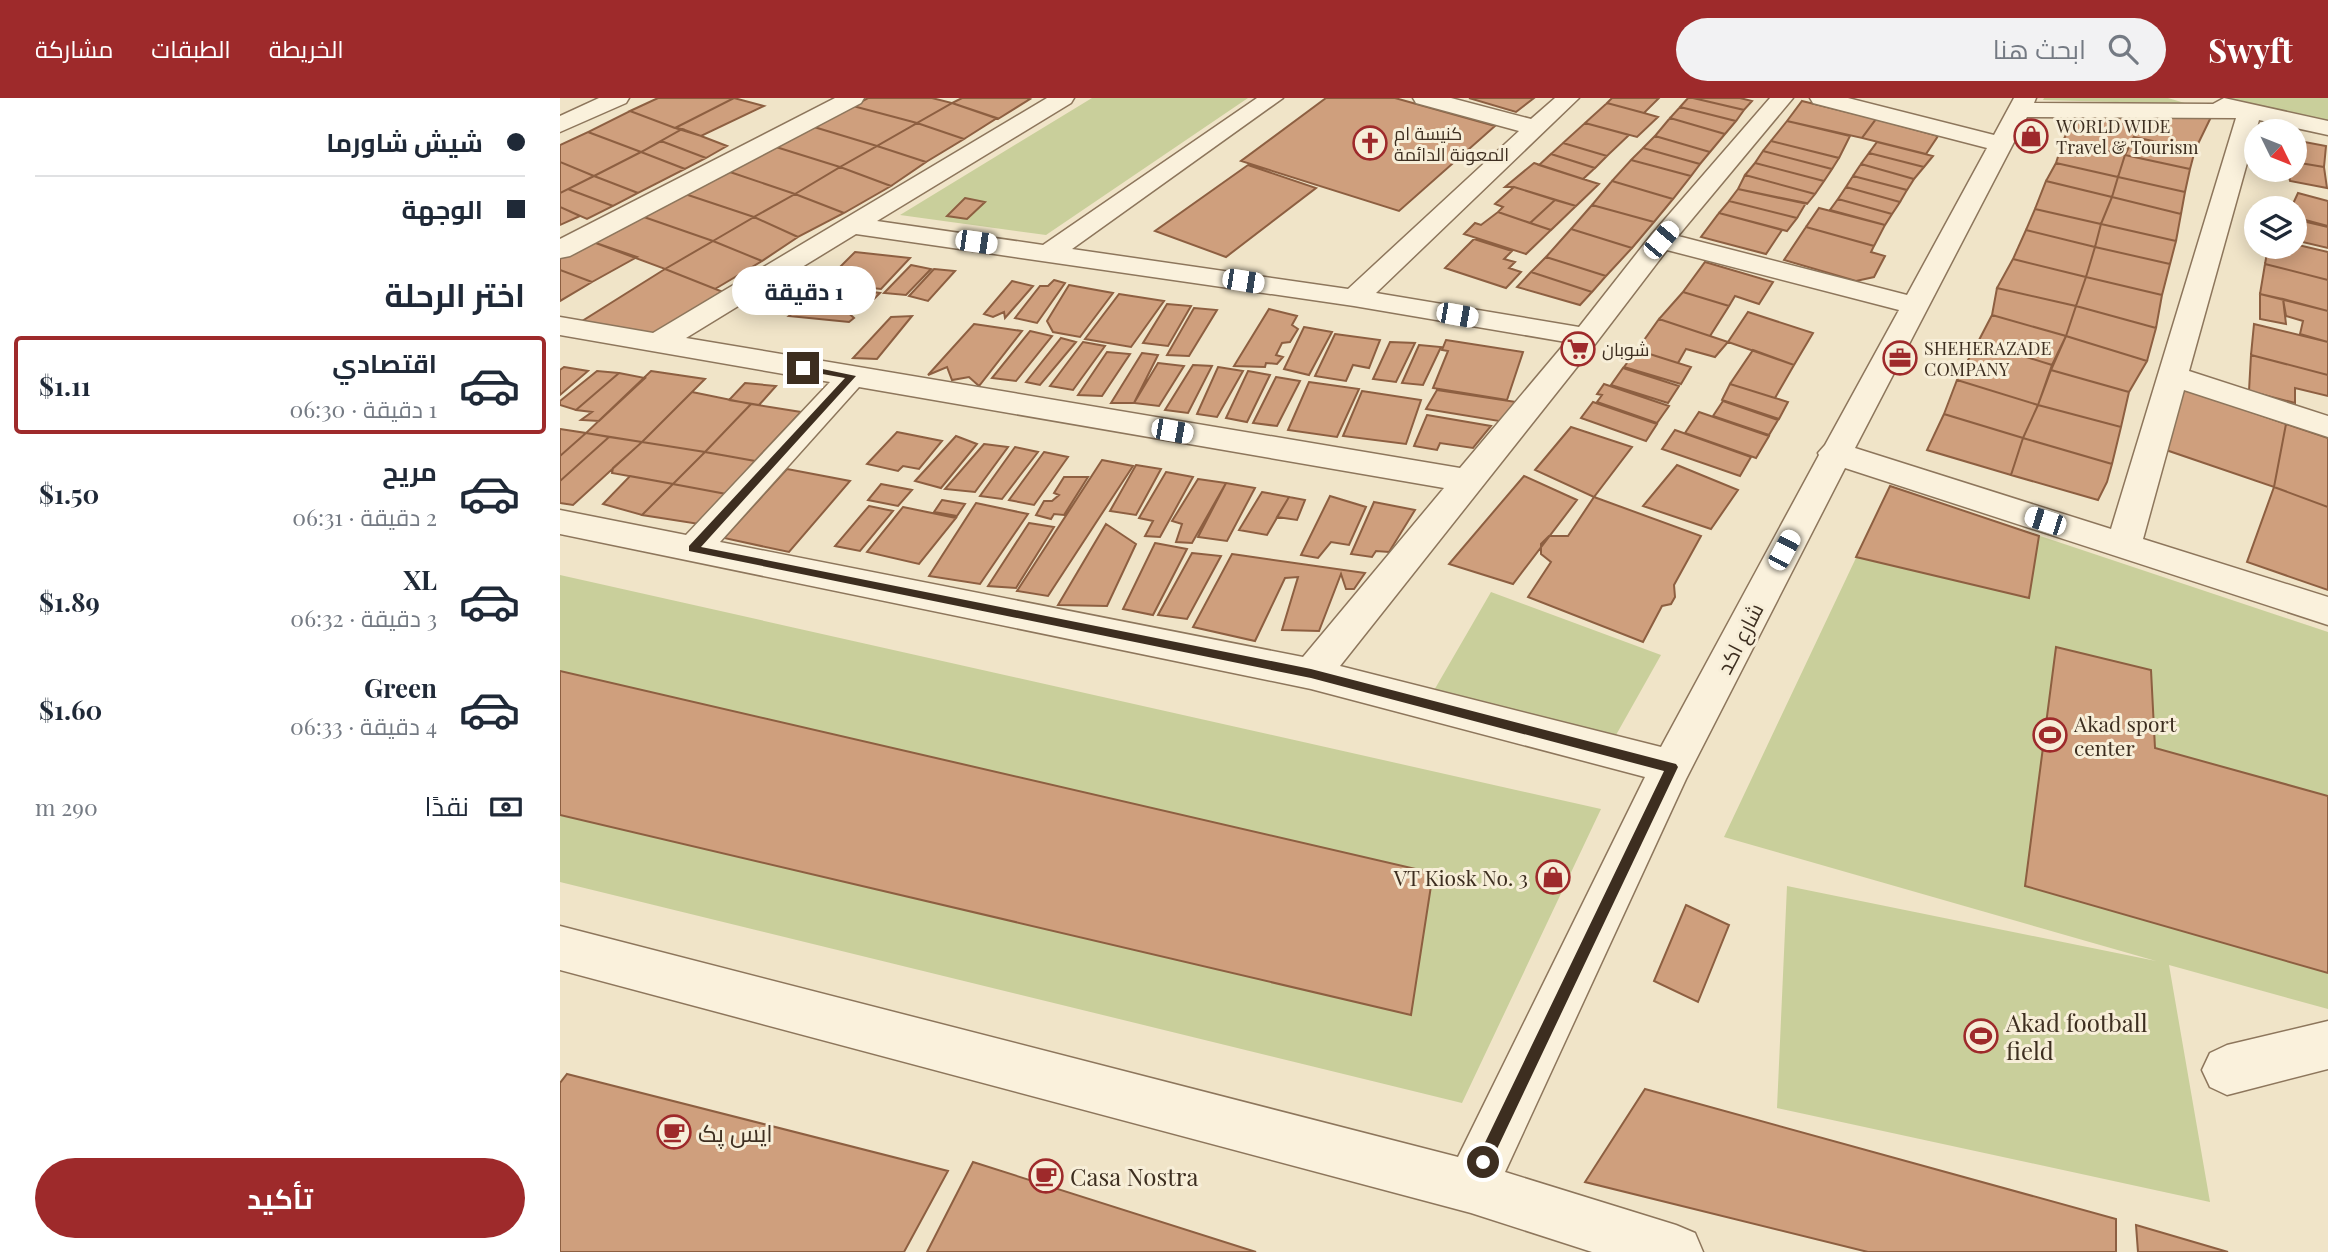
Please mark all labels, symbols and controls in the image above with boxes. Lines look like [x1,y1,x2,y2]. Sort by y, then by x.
search box [1676,18,2166,81]
text: Swyft [2208,27,2293,71]
icon: search [2104,30,2142,68]
text: ابحث هنا [1993,31,2086,66]
text: مشاركة [35,32,113,64]
text: الطبقات [151,32,231,64]
text: الخريطة [269,32,344,64]
place label: WORLD WIDE Travel & Tourism [2055,114,2199,159]
shop icon: WORLD WIDE Travel & Tourism [2012,117,2050,155]
north arrow [2244,119,2306,182]
map controls [2244,119,2307,259]
place label: كنيسة ام المعونة الدائمة [1394,121,1509,166]
text: شيش شاورما [326,124,483,159]
church icon: كنيسة ام المعونة الدائمة [1351,124,1389,162]
text: الوجهة [402,191,483,226]
button: layers [2244,196,2307,259]
car [1640,217,1683,263]
car [954,229,999,255]
callout: 1 دقيقة [731,266,875,316]
car [1221,267,1266,295]
text: اختر الرحلة [385,272,525,315]
text: 1 دقيقة [764,275,844,306]
car [1435,301,1480,329]
supermarket icon: شوبان [1559,330,1597,368]
place label: SHEHERAZADE COMPANY [1924,336,2051,381]
place label: شوبان [1602,337,1649,361]
office icon: SHEHERAZADE COMPANY [1881,339,1919,377]
text: اقتصادي [332,345,437,380]
route end [787,352,819,384]
icon: car [458,354,521,417]
text: $1.11 [39,368,91,403]
text: 1 دقيقة · 06:30 [289,393,437,424]
car [1150,417,1195,445]
text: مريح [382,453,437,488]
icon: car [458,462,521,525]
text: $1.50 [39,476,99,511]
text: 2 دقيقة · 06:31 [292,501,437,532]
car [2022,505,2069,537]
car [1765,527,1804,573]
text: XL [403,562,437,597]
icon: car [458,570,521,633]
text: $1.89 [39,584,100,619]
street label: شارع اكد [1709,598,1770,679]
text: 3 دقيقة · 06:32 [290,602,437,633]
text: Green [364,670,437,705]
icon: car [458,678,521,741]
text: $1.60 [39,692,102,727]
place label: Akad sport center [2073,709,2177,761]
text: 4 دقيقة · 06:33 [290,710,437,741]
sports icon: Akad sport center [2031,716,2069,754]
text: نقدًا [425,788,469,823]
icon: cash [487,788,525,826]
text: 290 m [35,791,98,822]
shop icon: VT Kiosk No. 3 [1534,858,1572,896]
place label: VT Kiosk No. 3 [1393,863,1528,891]
place label: Akad football field [2005,1006,2148,1066]
sports icon: Akad football field [1962,1017,2000,1055]
cafe icon: ایس پک [655,1113,693,1151]
place label: ایس پک [698,1116,773,1150]
route start [1467,1146,1499,1178]
cafe icon: Casa Nostra [1027,1157,1065,1195]
button: تأكيد [35,1158,525,1238]
place label: Casa Nostra [1070,1160,1198,1192]

